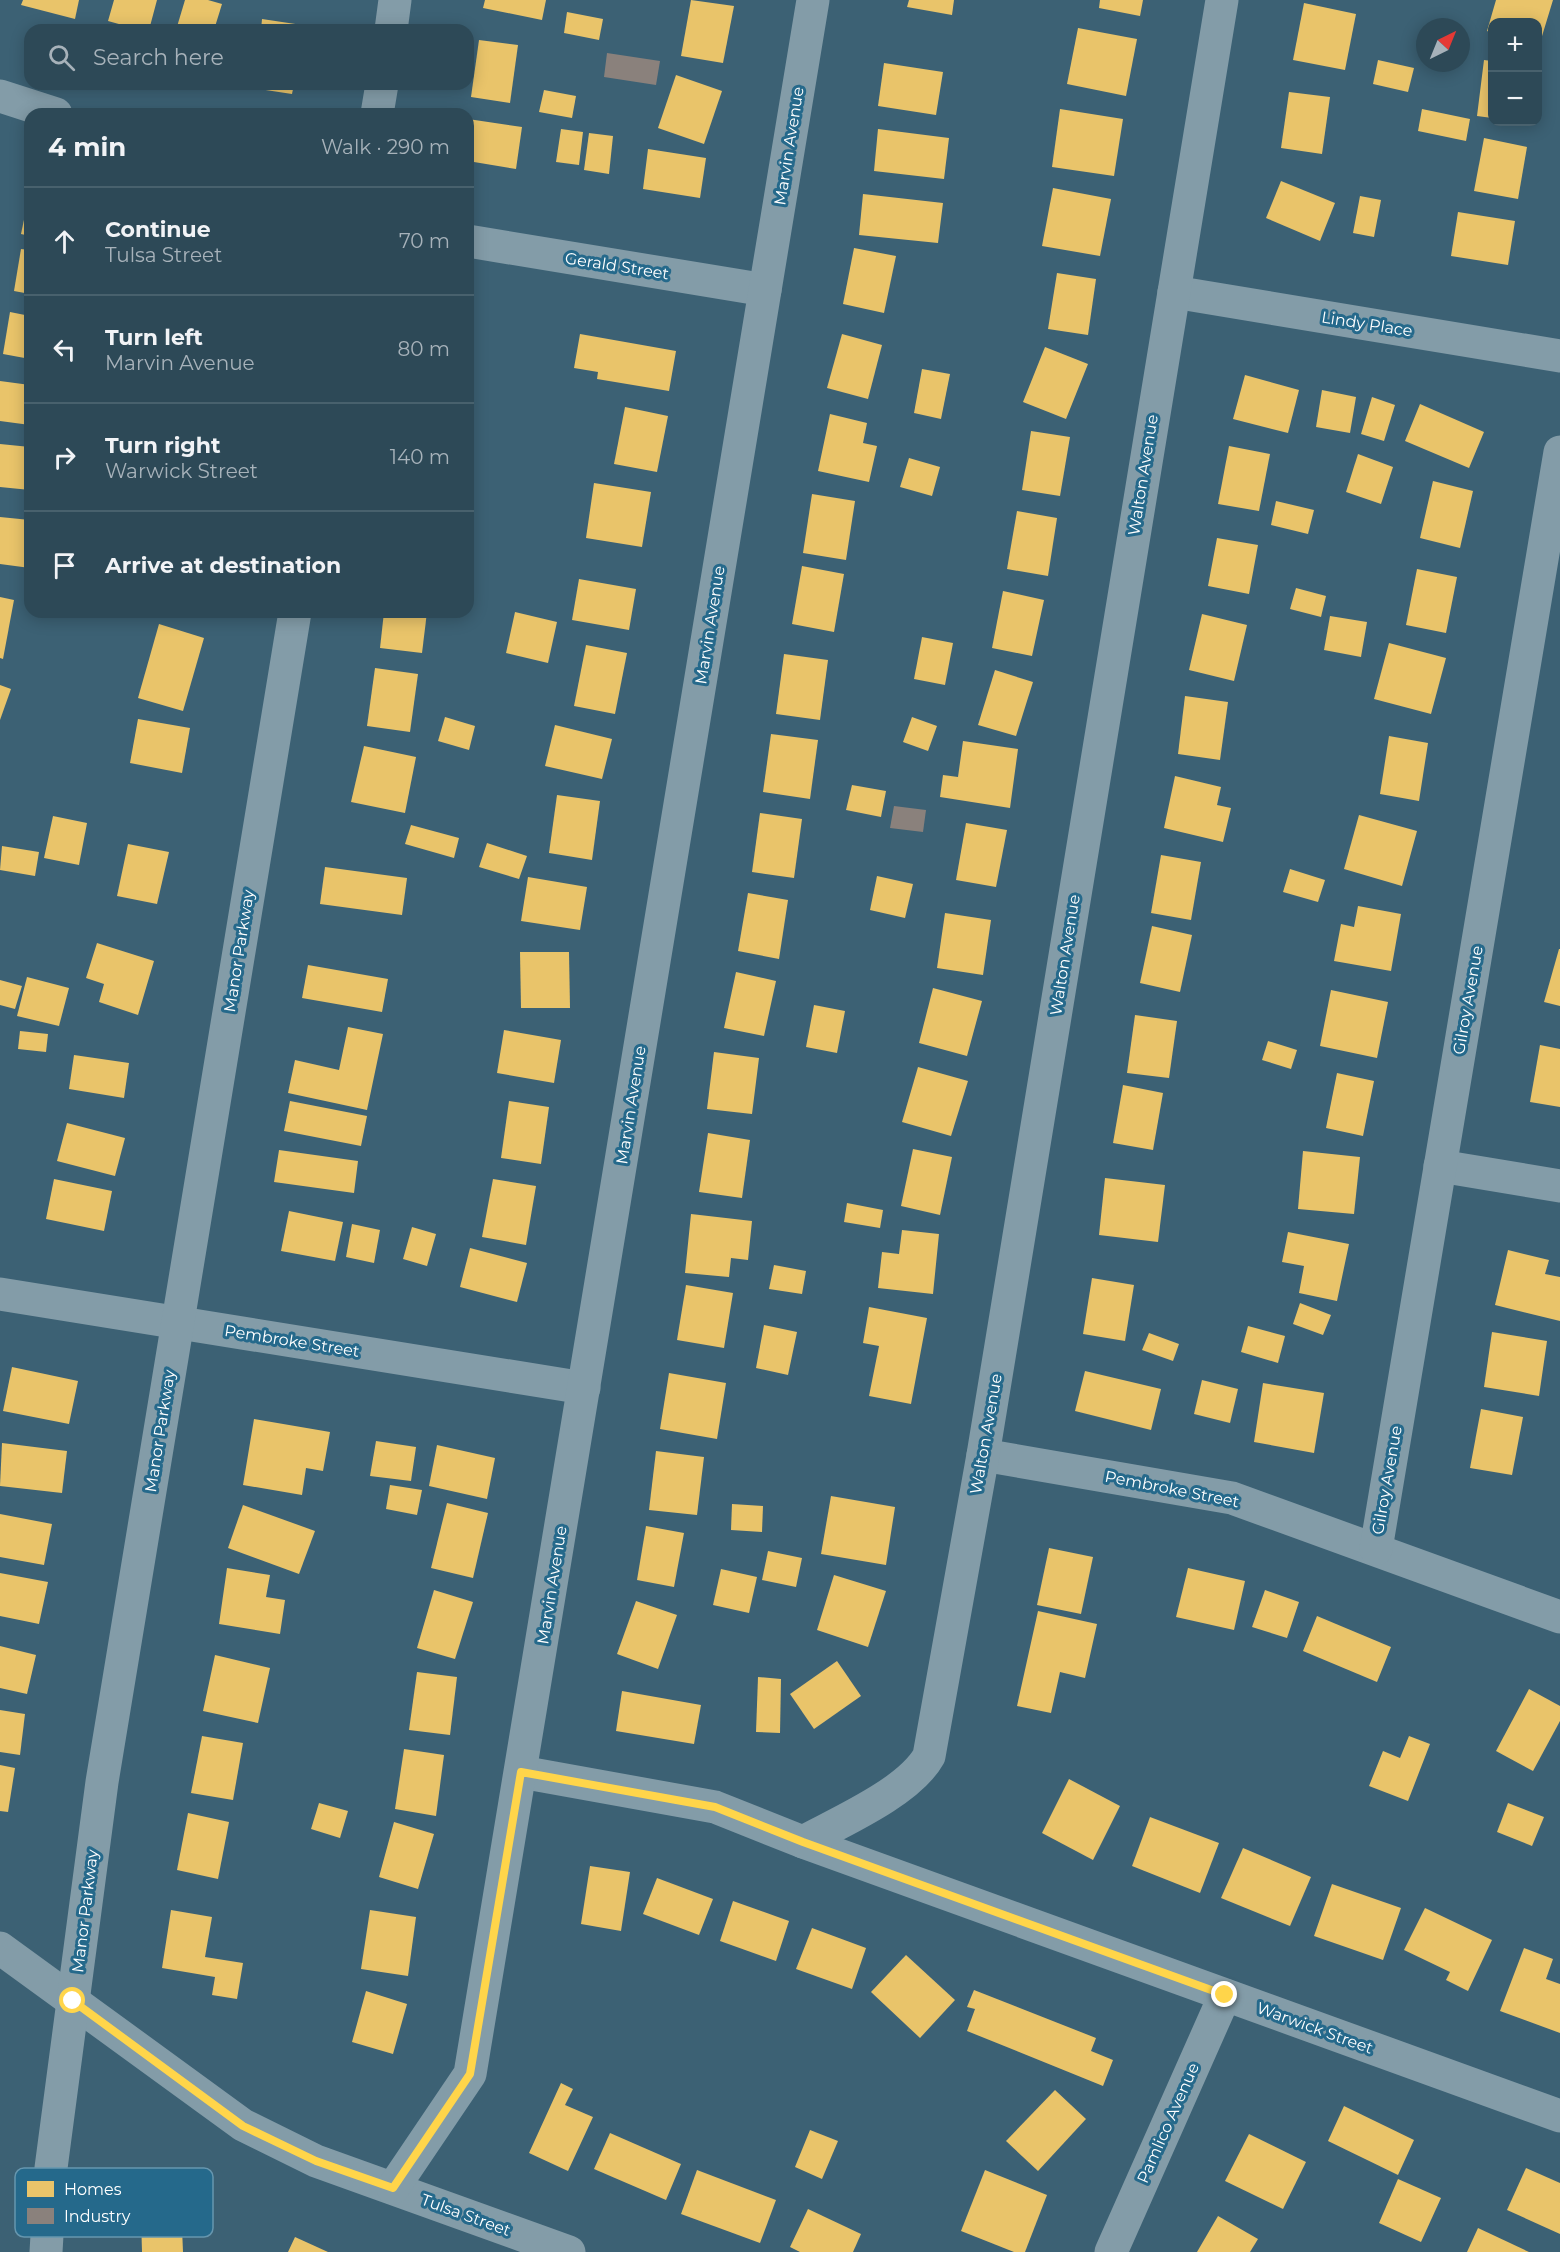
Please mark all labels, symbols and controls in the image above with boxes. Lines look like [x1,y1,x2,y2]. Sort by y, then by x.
north arrow [1416,18,1470,72]
map controls [1488,18,1542,126]
button: + [1488,18,1542,72]
search box [24,24,474,90]
icon: search [45,41,78,74]
text: Search here [93,44,224,71]
button: − [1488,72,1542,126]
street label: Marvin Avenue [770,85,808,207]
text: 4 min [48,131,126,163]
text: Walk · 290 m [321,135,450,159]
text: Continue [105,216,211,243]
icon: ahead [48,225,81,258]
text: 70 m [399,229,450,253]
text: Tulsa Street [105,243,222,267]
street label: Gerald Street [564,248,671,284]
street label: Lindy Place [1320,307,1414,341]
text: Turn left [105,324,203,351]
icon: left [48,333,81,366]
text: 80 m [398,337,450,361]
text: Marvin Avenue [105,351,255,375]
street label: Walton Avenue [1124,413,1162,537]
text: Turn right [105,432,220,459]
icon: right [48,441,81,474]
text: 140 m [390,445,450,469]
text: Warwick Street [105,459,258,483]
icon: arrive [48,549,81,582]
text: Arrive at destination [105,552,341,579]
street label: Marvin Avenue [691,564,729,686]
street label: Manor Parkway [220,888,258,1014]
street label: Walton Avenue [1046,893,1084,1017]
street label: Gilroy Avenue [1449,944,1487,1056]
street label: Marvin Avenue [612,1044,650,1166]
street label: Pembroke Street [223,1321,361,1361]
street label: Manor Parkway [141,1368,179,1494]
street label: Walton Avenue [966,1372,1006,1496]
street label: Gilroy Avenue [1368,1424,1406,1536]
street label: Pembroke Street [1103,1467,1241,1511]
street label: Marvin Avenue [533,1524,571,1646]
street label: Manor Parkway [68,1848,102,1974]
route end [1211,1981,1237,2007]
route start [59,1987,85,2013]
street label: Warwick Street [1254,1998,1376,2058]
street label: Pamlico Avenue [1133,2060,1203,2186]
legend [15,2168,213,2237]
text: Homes [64,2180,122,2199]
street label: Tulsa Street [419,2190,514,2240]
text: Industry [64,2207,131,2226]

